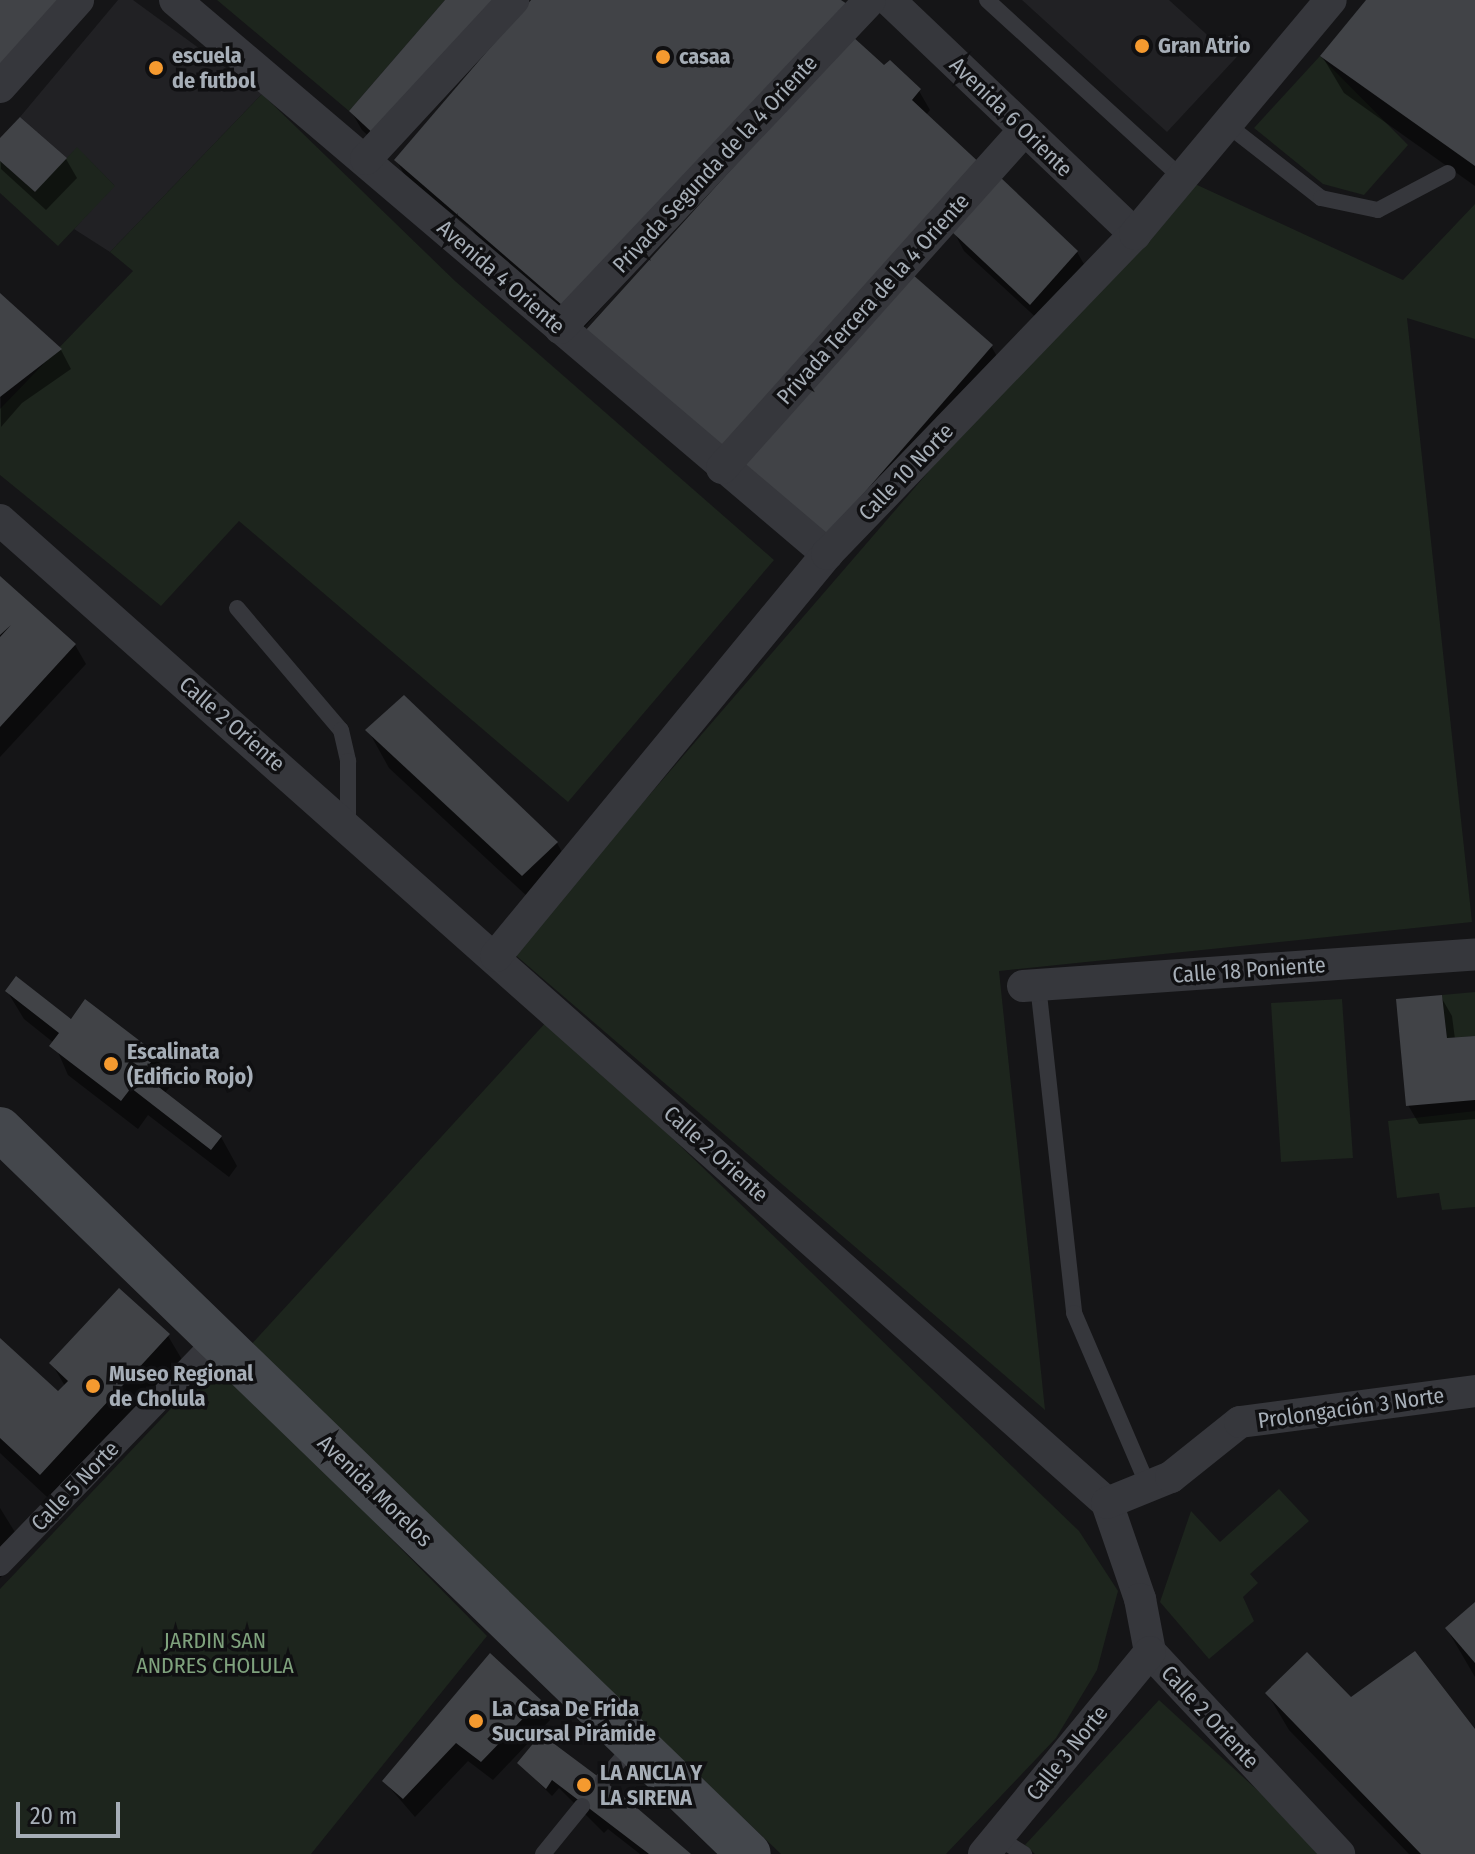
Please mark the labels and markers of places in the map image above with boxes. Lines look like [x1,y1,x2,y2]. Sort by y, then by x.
place label: Gran Atrio [1158,33,1251,59]
marker: Gran Atrio [1133,37,1151,55]
place label: escuela de futbol [172,42,256,94]
place label: casaa [679,44,730,70]
marker: casaa [654,48,672,66]
marker: escuela de futbol [147,59,165,77]
place label: Escalinata (Edificio Rojo) [127,1038,253,1090]
marker: Escalinata (Edificio Rojo) [102,1055,120,1073]
place label: Museo Regional de Cholula [109,1360,253,1412]
marker: Museo Regional de Cholula [84,1377,102,1395]
place label: La Casa De Frida Sucursal Pirámide [492,1695,656,1746]
marker: La Casa De Frida Sucursal Pirámide [467,1712,485,1730]
place label: LA ANCLA Y LA SIRENA [600,1759,702,1810]
marker: LA ANCLA Y LA SIRENA [575,1776,593,1794]

